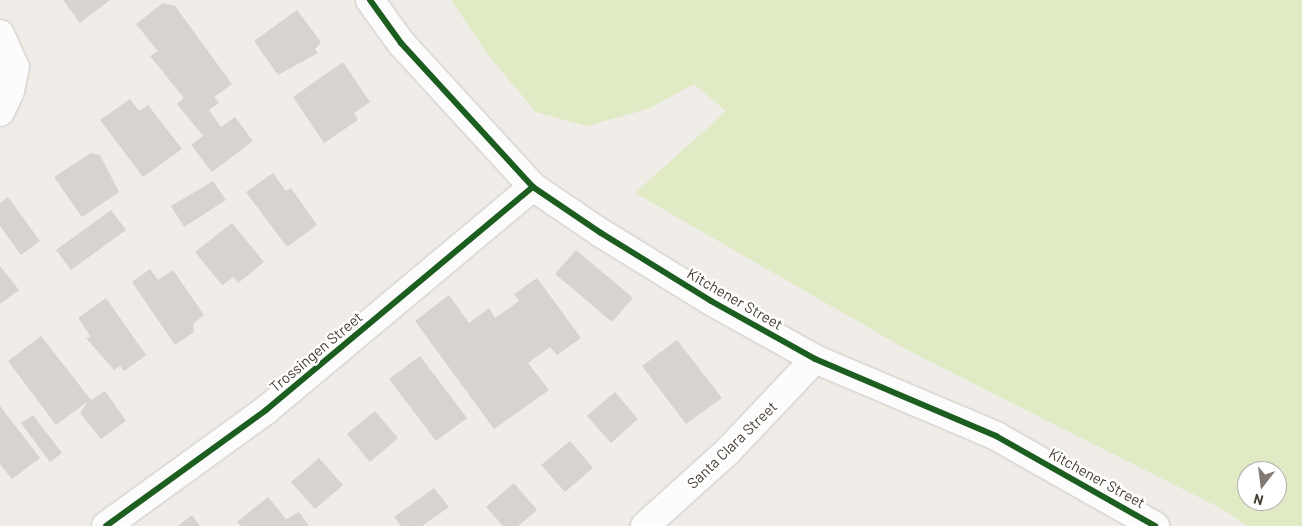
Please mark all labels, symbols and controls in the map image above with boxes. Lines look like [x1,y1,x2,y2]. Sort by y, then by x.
street label: Kitchener Street [684,264,786,334]
street label: Trossingen Street [266,308,366,396]
street label: Santa Clara Street [683,398,781,492]
street label: Kitchener Street [1046,444,1148,512]
north arrow [1237,461,1287,511]
text: N [1252,491,1265,509]

